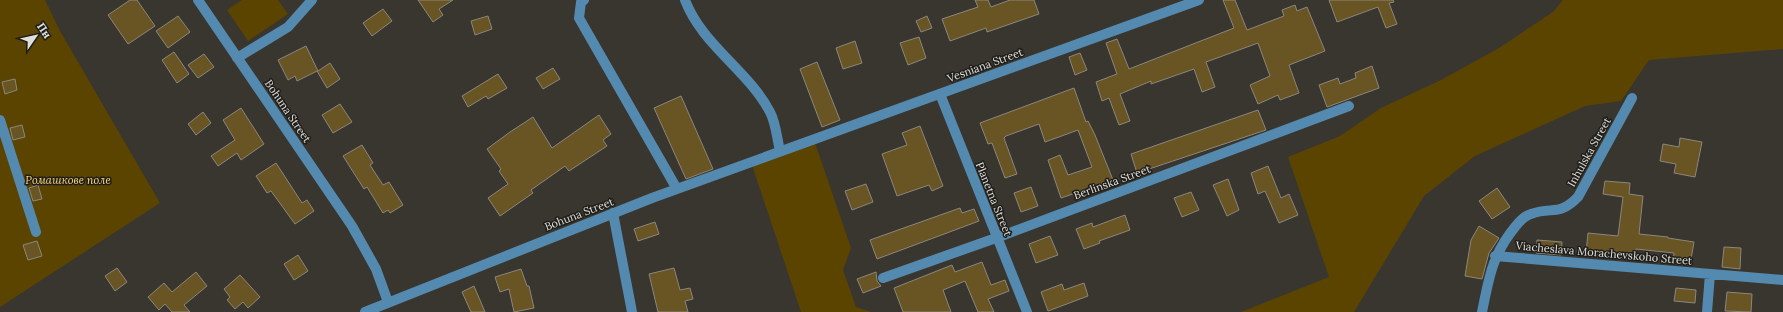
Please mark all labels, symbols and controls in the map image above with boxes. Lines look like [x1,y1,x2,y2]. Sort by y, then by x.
north arrow [16,16,56,56]
text: Пн [34,20,55,41]
street label: Vesniana Street [944,45,1026,86]
street label: Bohuna Street [262,77,315,146]
street label: Inhulska Street [1564,114,1614,189]
street label: Planetna Street [973,160,1015,239]
street label: Berlinska Street [1072,161,1153,202]
park label: Ромашкове поле [25,173,111,187]
street label: Bohuna Street [542,194,616,234]
street label: Viacheslava Morachevskoho Street [1514,238,1694,268]

